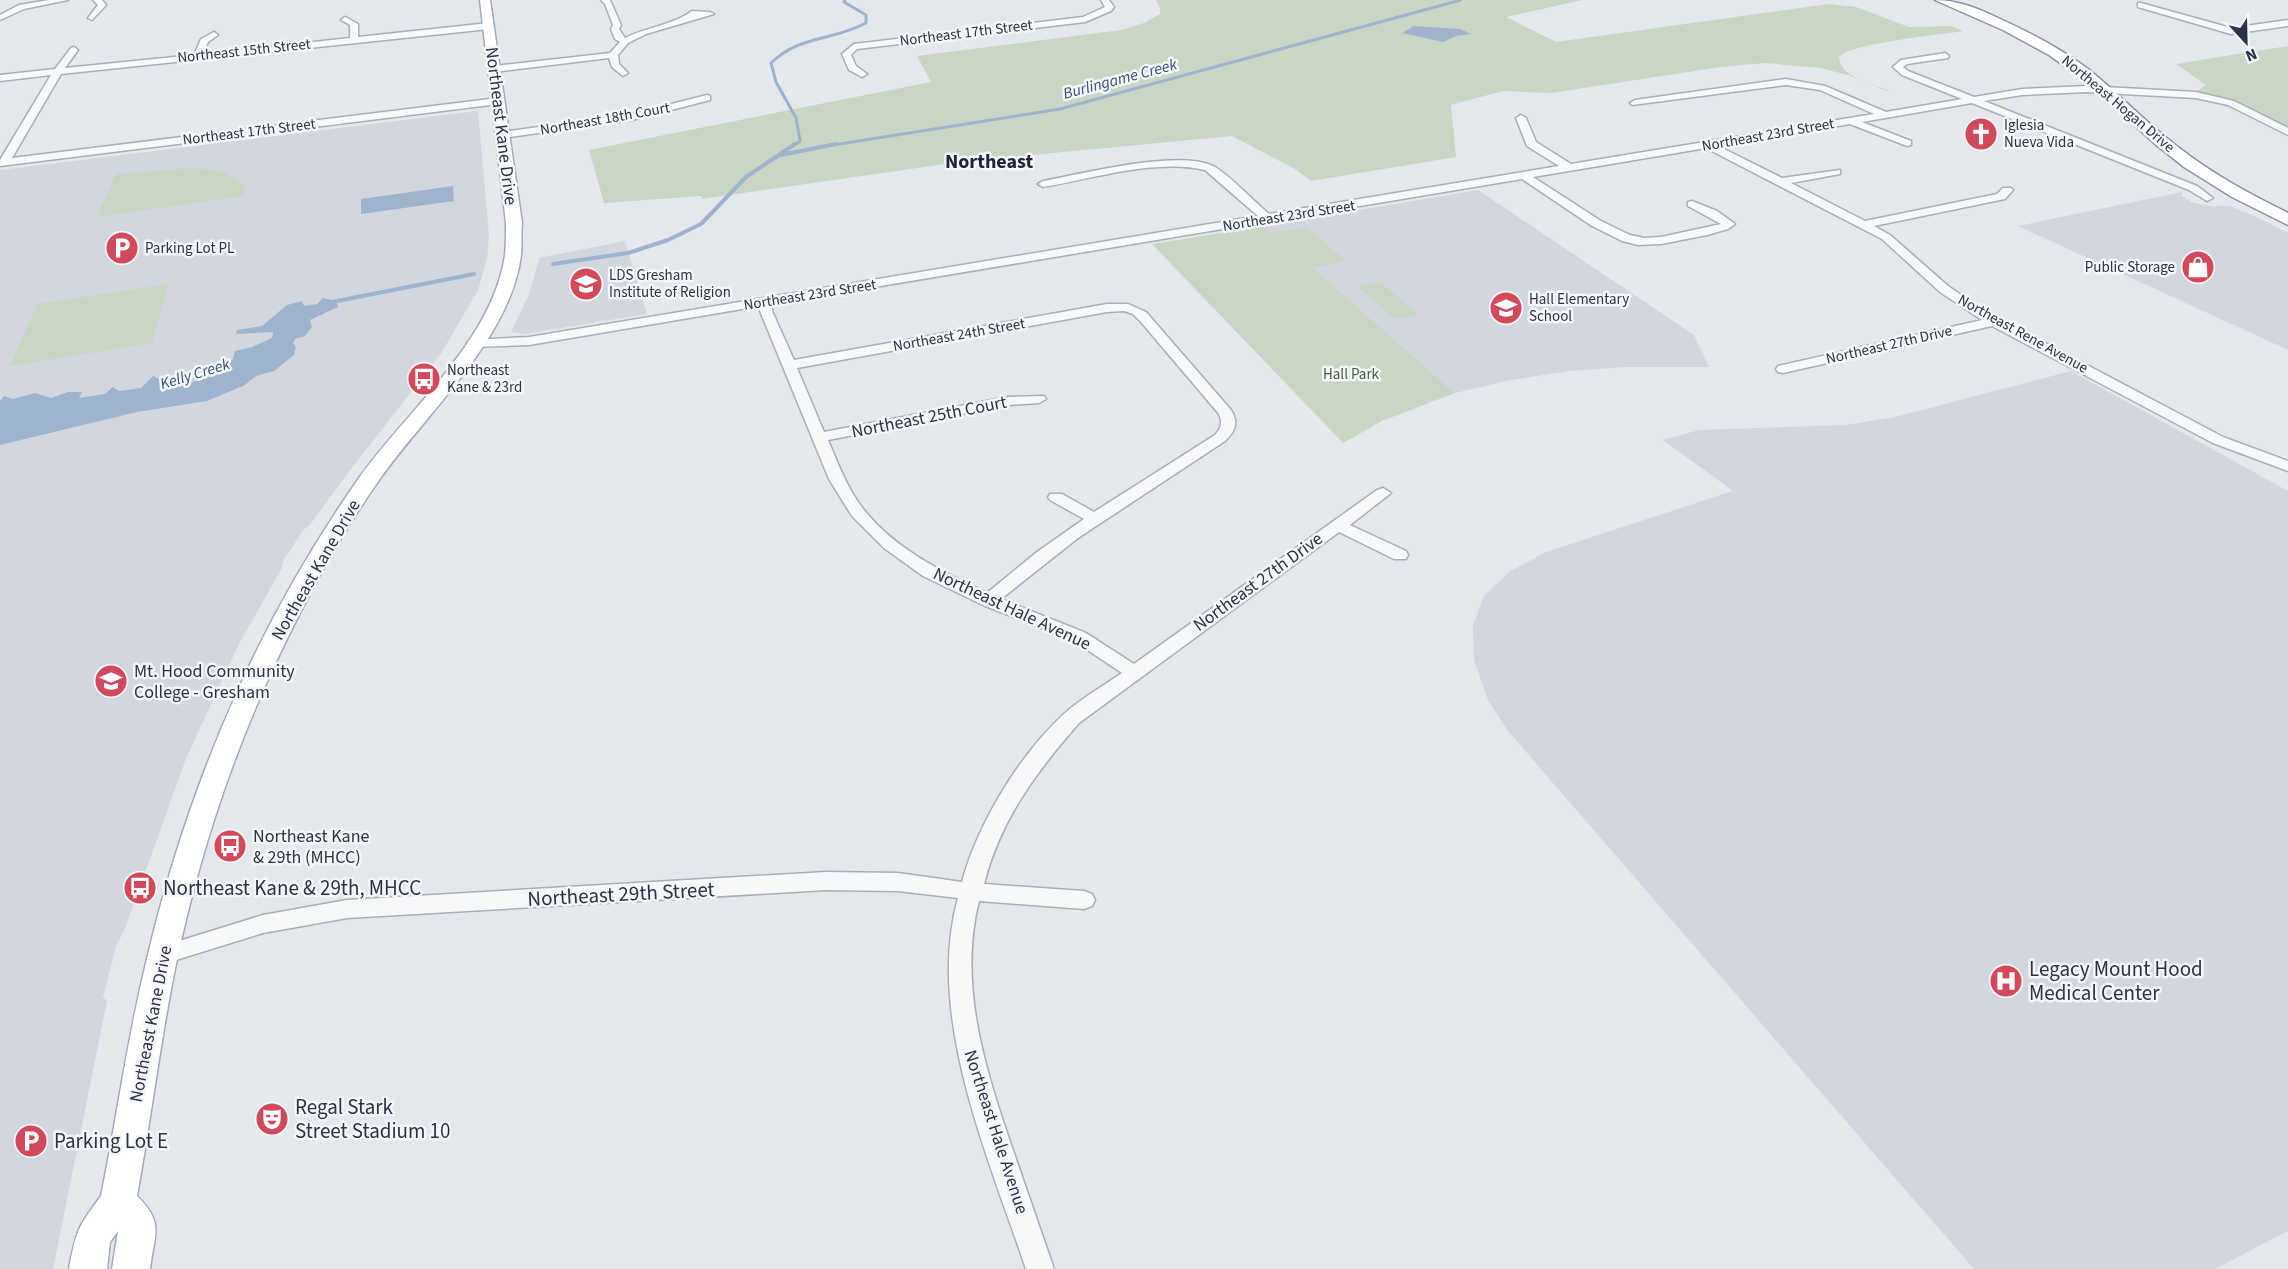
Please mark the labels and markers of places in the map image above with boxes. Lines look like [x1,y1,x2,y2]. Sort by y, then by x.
place label: Iglesia Nueva Vida [2004,115,2074,153]
church icon: Iglesia Nueva Vida [1963,116,1999,152]
parking icon: Parking Lot PL [104,230,140,266]
place label: Parking Lot PL [145,238,234,259]
shop icon: Public Storage [2180,249,2216,285]
place label: Public Storage [2085,257,2175,278]
place label: LDS Gresham Institute of Religion [609,265,731,303]
school or university icon: LDS Gresham Institute of Religion [568,266,604,302]
place label: Hall Elementary School [1529,289,1629,327]
school or university icon: Hall Elementary School [1488,290,1524,326]
place label: Northeast Kane & 23rd [447,360,522,398]
bus stop icon: Northeast Kane & 23rd [406,361,442,397]
place label: Mt. Hood Community College - Gresham [134,659,295,705]
school or university icon: Mt. Hood Community College - Gresham [93,663,129,699]
place label: Northeast Kane & 29th (MHCC) [253,824,369,870]
bus stop icon: Northeast Kane & 29th (MHCC) [212,828,248,864]
bus stop icon: Northeast Kane & 29th, MHCC [122,870,158,906]
place label: Northeast Kane & 29th, MHCC [163,873,421,903]
place label: Legacy Mount Hood Medical Center [2029,954,2203,1008]
hospital icon: Legacy Mount Hood Medical Center [1988,963,2024,999]
place label: Regal Stark Street Stadium 10 [295,1092,451,1146]
theatre icon: Regal Stark Street Stadium 10 [254,1101,290,1137]
parking icon: Parking Lot E [13,1123,49,1159]
place label: Parking Lot E [54,1126,168,1156]

